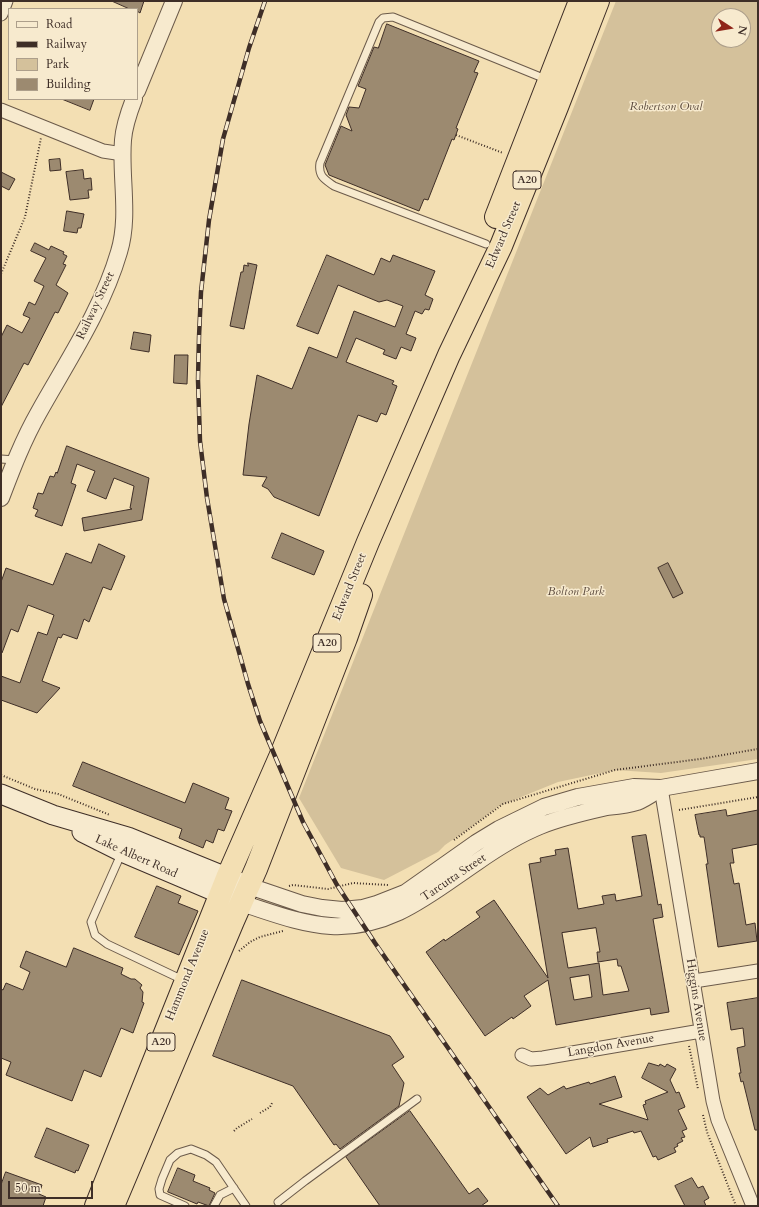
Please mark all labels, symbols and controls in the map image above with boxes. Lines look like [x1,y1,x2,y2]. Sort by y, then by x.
legend [8,8,138,100]
north arrow [711,8,751,48]
text: Road [46,16,72,32]
text: N [734,24,751,37]
text: Railway [46,36,87,52]
text: Park [46,56,69,72]
text: Building [46,76,90,92]
park label: Robertson Oval [630,100,702,114]
road number: A20 [513,171,541,189]
street label: Edward Street [483,199,525,271]
street label: Railway Street [74,270,118,342]
street label: Edward Street [330,551,370,623]
park label: Bolton Park [547,585,605,599]
road number: A20 [313,634,341,652]
street label: Lake Albert Road [93,832,179,882]
street label: Tarcutta Street [419,851,489,905]
street label: Hammond Avenue [163,927,213,1023]
street label: Higgins Avenue [682,958,710,1042]
street label: Langdon Avenue [567,1031,655,1061]
road number: A20 [147,1033,175,1051]
scale bar [10,1173,95,1199]
text: 50 m [15,1180,41,1196]

